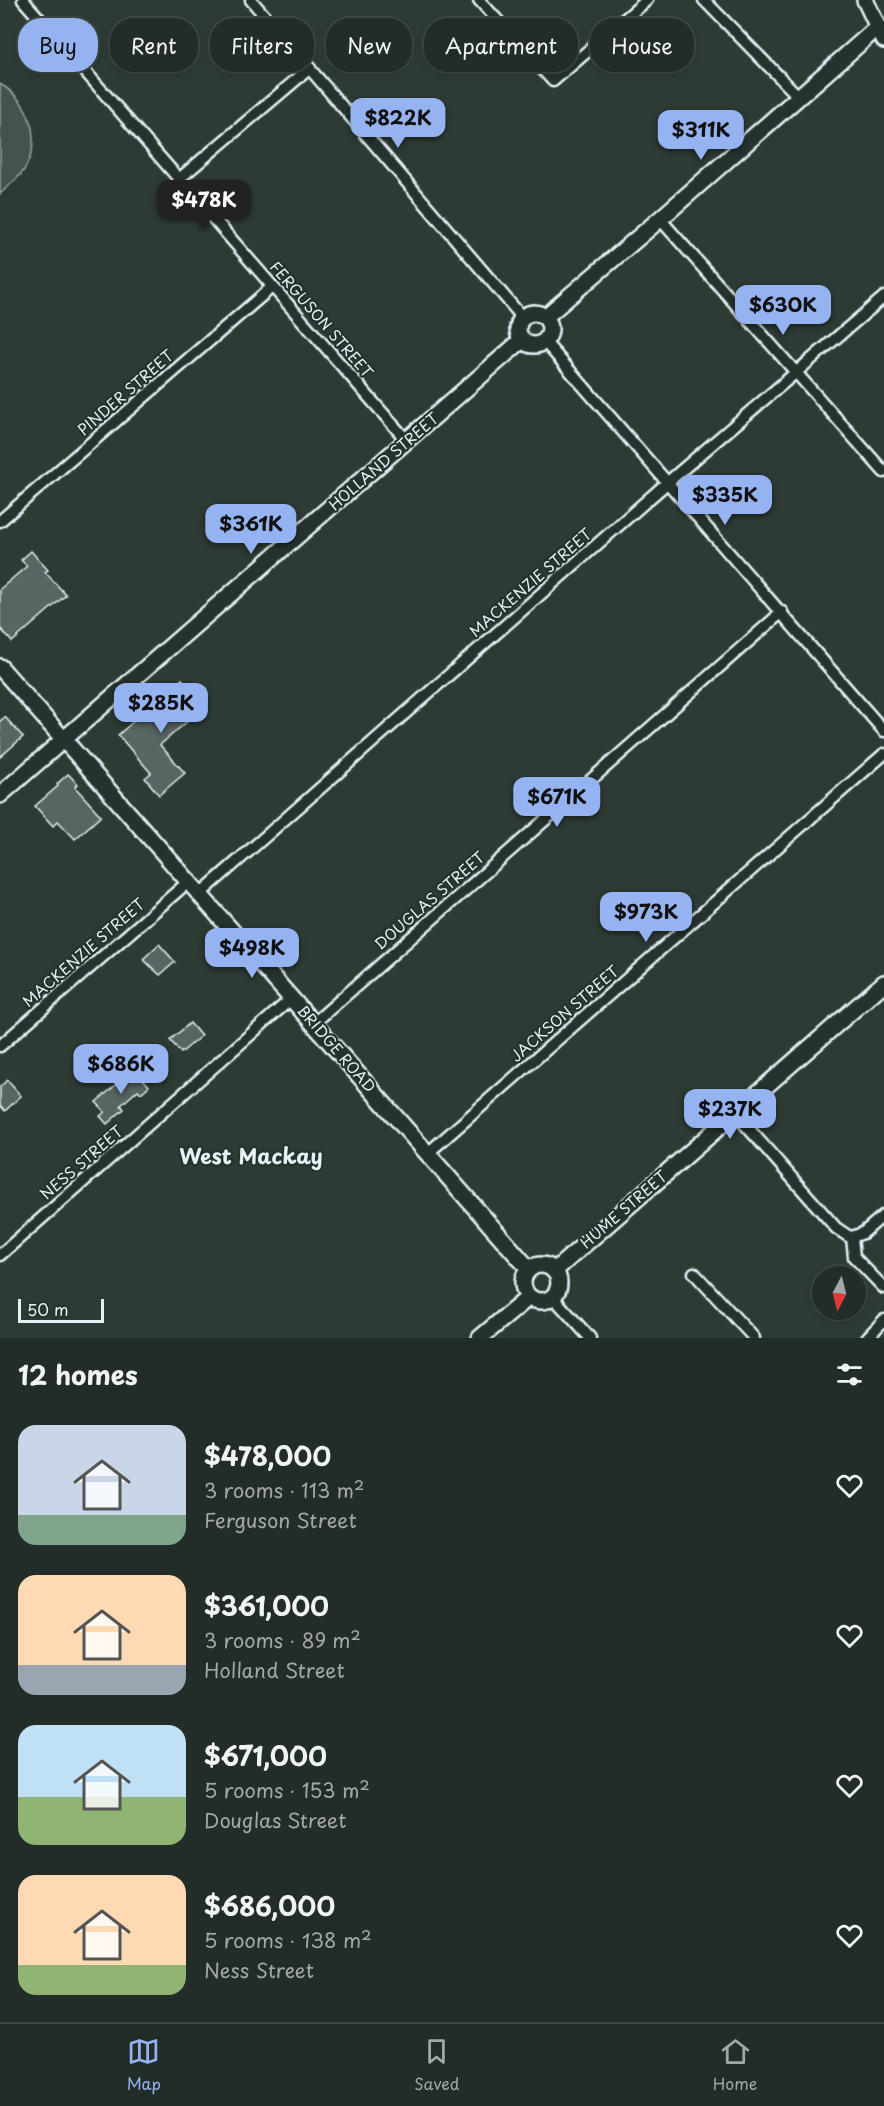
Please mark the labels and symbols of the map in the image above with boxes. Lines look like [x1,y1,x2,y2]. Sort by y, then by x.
pin: $822K [356,98,440,149]
pin: $311K [659,110,743,161]
pin: $478K [162,180,246,231]
street label: FERGUSON STREET [265,256,380,383]
pin: $630K [741,285,825,336]
street label: PINDER STREET [72,343,179,440]
street label: HOLLAND STREET [323,406,444,515]
pin: $335K [683,475,767,526]
pin: $361K [209,504,293,555]
street label: MACKENZIE STREET [464,522,597,642]
pin: $285K [119,683,203,734]
pin: $671K [515,777,599,828]
street label: DOUGLAS STREET [369,845,490,954]
street label: MACKENZIE STREET [17,892,150,1012]
pin: $973K [604,892,688,943]
pin: $498K [210,928,294,979]
street label: JACKSON STREET [505,959,624,1067]
street label: BRIDGE ROAD [293,999,382,1097]
pin: $686K [79,1044,163,1095]
pin: $237K [688,1089,772,1140]
street label: NESS STREET [34,1119,128,1204]
district label: West Mackay [179,1139,323,1171]
street label: HUME STREET [574,1164,672,1253]
north arrow [812,1266,866,1320]
scale bar [18,1296,104,1324]

